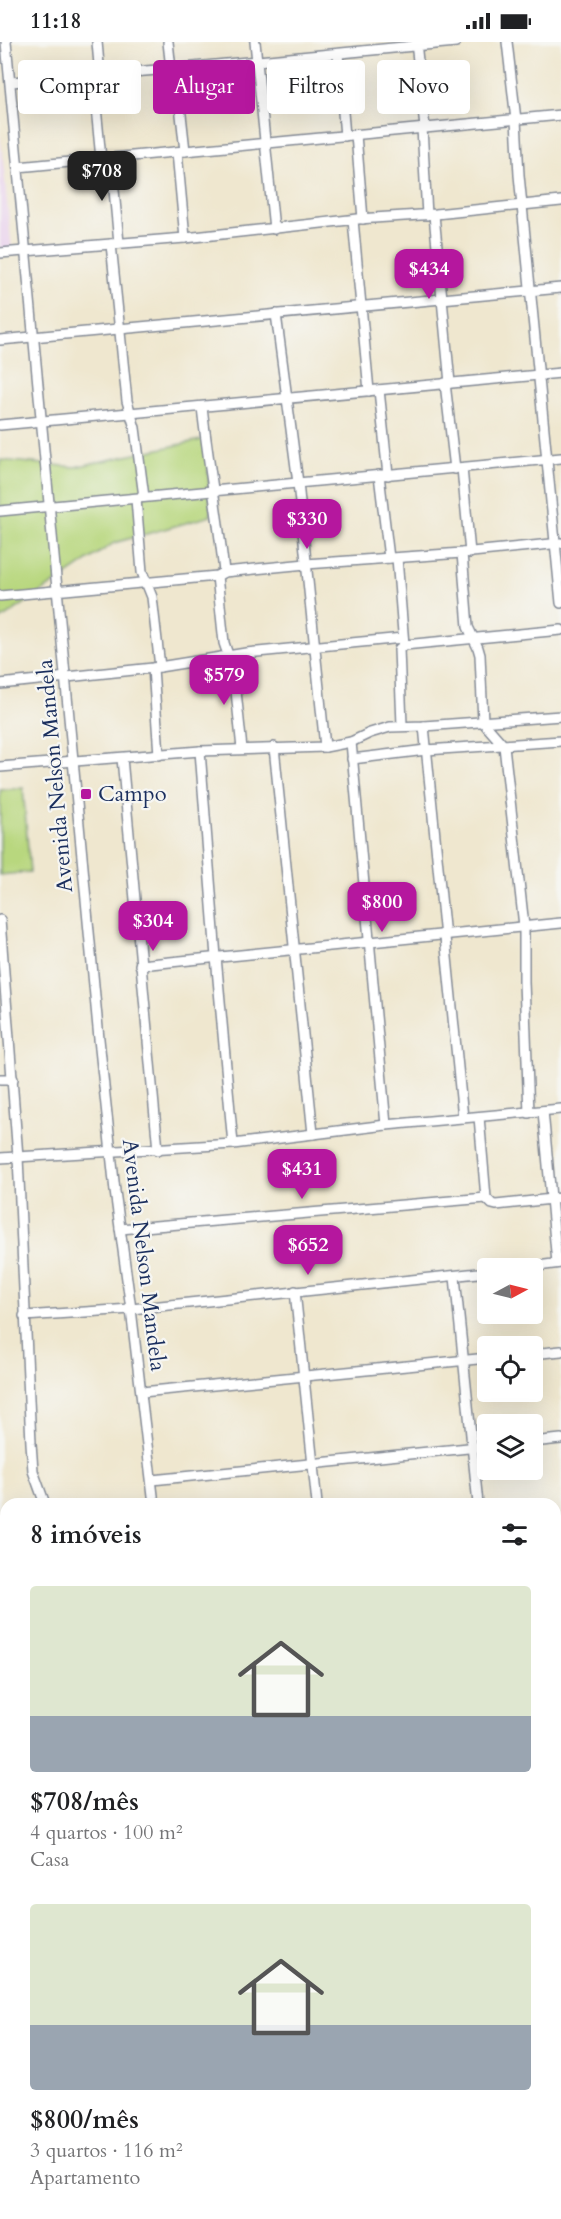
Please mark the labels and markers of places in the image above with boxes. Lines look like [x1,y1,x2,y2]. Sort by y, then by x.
pin: $708 [66,151,138,202]
pin: $434 [393,249,465,300]
pin: $330 [271,499,343,550]
pin: $579 [188,655,260,706]
place label: Campo [98,779,167,809]
marker: Campo [79,787,93,801]
pin: $800 [346,882,418,933]
pin: $304 [117,901,189,952]
pin: $431 [266,1149,338,1200]
pin: $652 [272,1225,344,1276]

